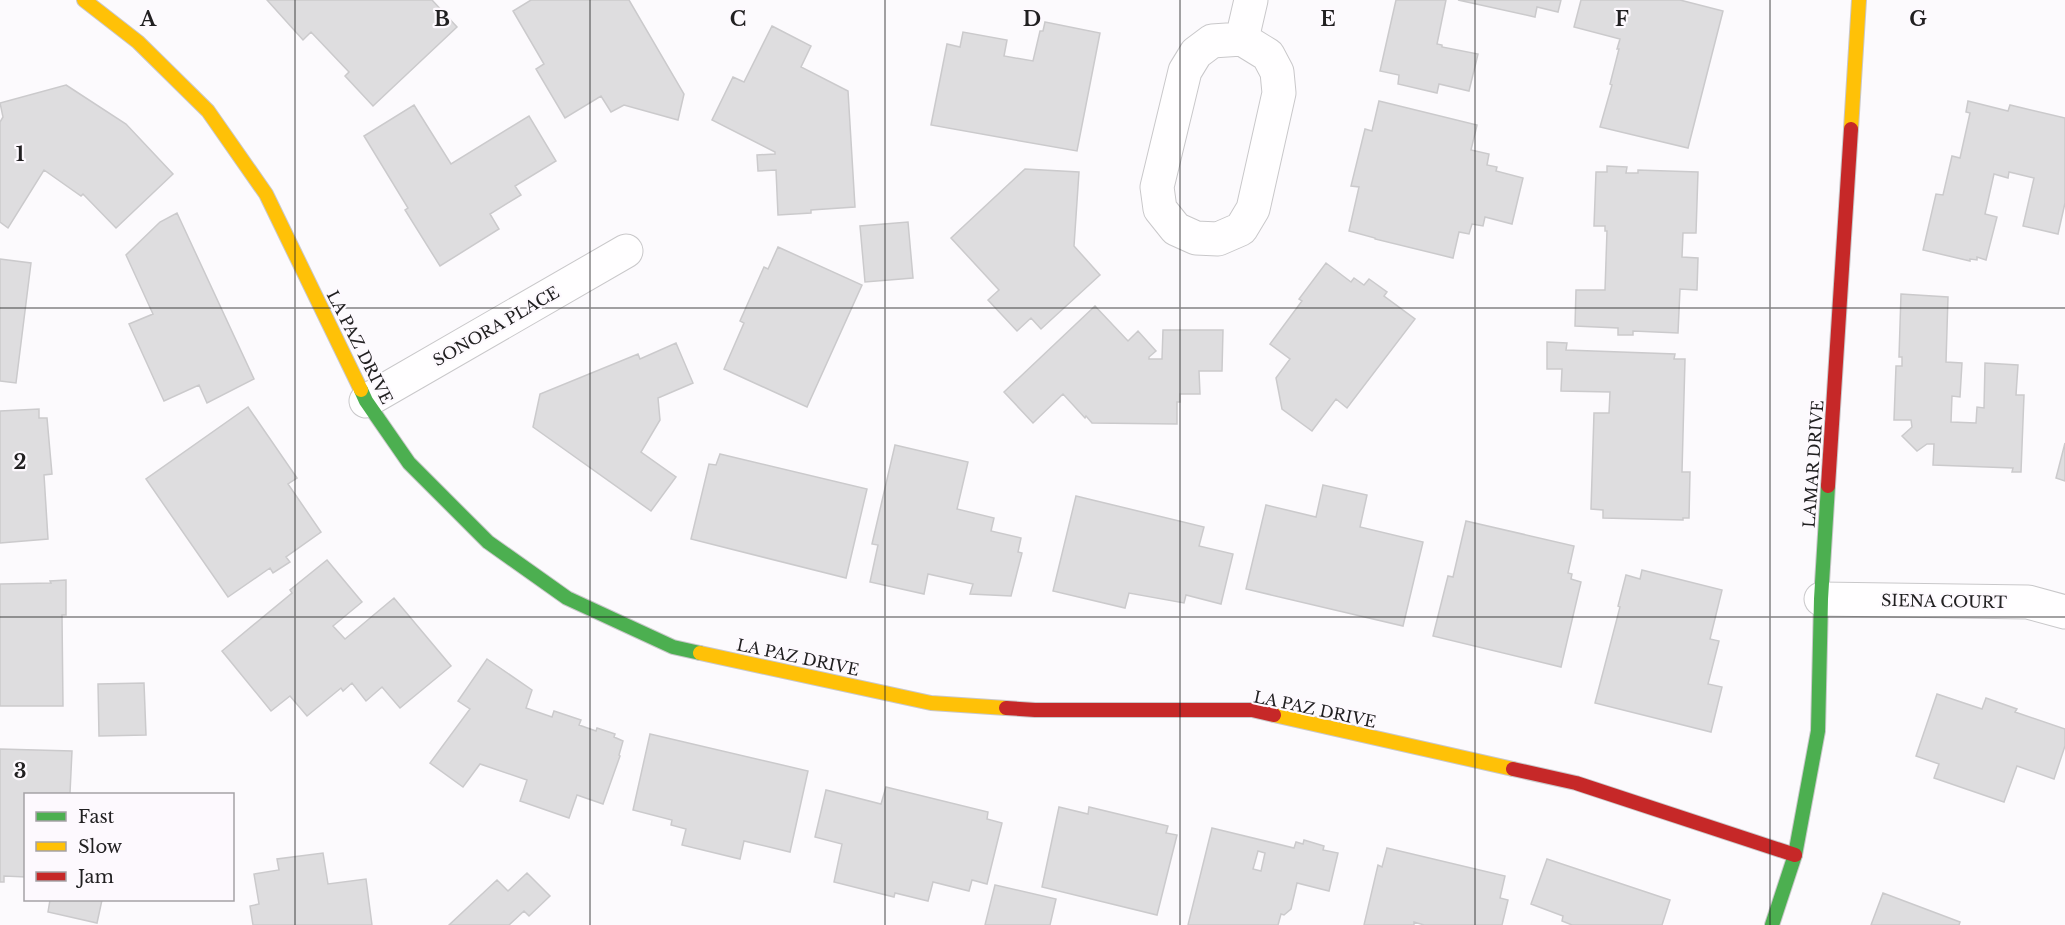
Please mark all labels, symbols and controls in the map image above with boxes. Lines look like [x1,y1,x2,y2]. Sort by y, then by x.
text: A [139,7,157,31]
text: B [434,7,450,31]
text: C [730,7,746,31]
text: D [1023,7,1041,31]
text: E [1320,7,1336,31]
text: F [1615,7,1629,31]
text: G [1909,7,1927,31]
text: 1 [16,142,25,166]
street label: SONORA PLACE [429,282,563,370]
street label: LA PAZ DRIVE [323,287,397,407]
street label: LAMAR DRIVE [1799,400,1827,528]
text: 2 [13,450,27,474]
street label: SIENA COURT [1881,590,2007,612]
street label: LA PAZ DRIVE [735,634,861,680]
street label: LA PAZ DRIVE [1252,686,1378,732]
text: 3 [14,759,26,783]
legend [24,793,234,901]
text: Fast [78,806,115,828]
text: Slow [78,836,123,858]
text: Jam [76,866,114,888]

